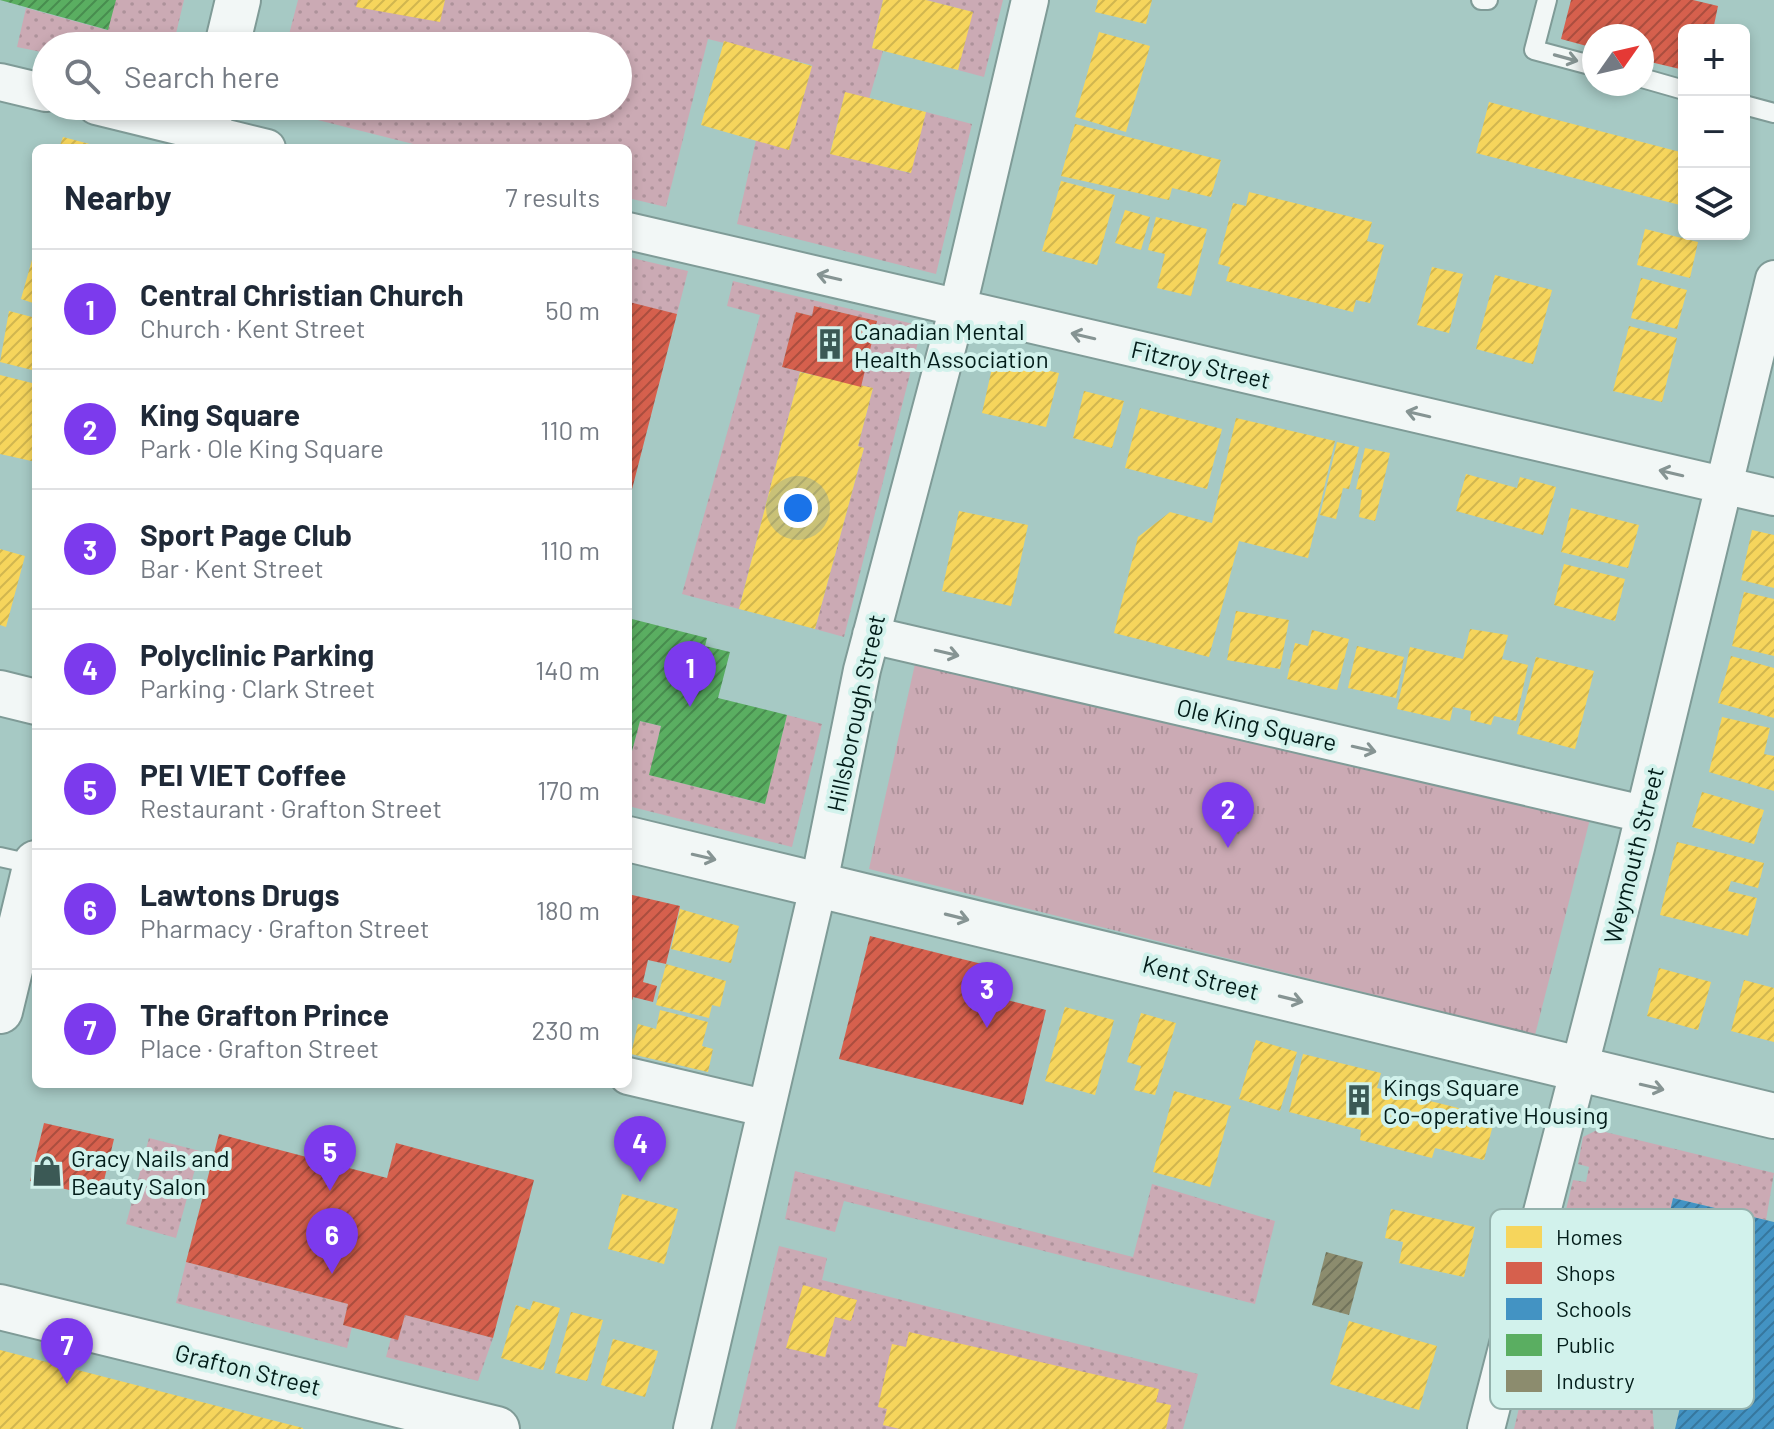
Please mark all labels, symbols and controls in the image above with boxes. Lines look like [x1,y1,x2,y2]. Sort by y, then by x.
north arrow [1582,24,1654,96]
map controls [1678,24,1750,240]
button: + [1678,24,1750,96]
search box [32,32,632,120]
one-way arrow [1553,52,1579,67]
icon: search [60,54,104,98]
text: Search here [124,58,280,94]
button: − [1678,96,1750,168]
button: layers [1678,168,1750,240]
text: Nearby [64,176,172,217]
text: 7 results [505,181,600,212]
one-way arrow [817,269,843,284]
text: Central Christian Church [140,276,464,312]
text: 1 [85,294,95,325]
text: 50 m [545,294,600,325]
text: Church · Kent Street [140,312,365,343]
place label: Canadian Mental Health Association [854,316,1049,373]
building icon: Canadian Mental Health Association [813,327,847,361]
one-way arrow [1070,328,1096,343]
street label: Fitzroy Street [1129,334,1273,394]
text: King Square [140,396,300,432]
one-way arrow [1405,406,1431,421]
text: 2 [83,414,97,445]
text: 110 m [540,414,600,445]
text: Park · Ole King Square [140,432,384,463]
one-way arrow [1658,465,1684,480]
your location [778,488,818,528]
text: Sport Page Club [140,516,352,552]
text: 3 [83,534,97,565]
text: 110 m [540,534,600,565]
text: Bar · Kent Street [140,552,324,583]
street label: Hillsborough Street [820,612,890,814]
text: Polyclinic Parking [140,636,374,672]
pin: 1 [664,641,716,707]
one-way arrow [933,646,959,661]
text: 4 [82,654,98,685]
text: 140 m [535,654,600,685]
text: Parking · Clark Street [140,672,375,703]
street label: Ole King Square [1174,692,1340,756]
one-way arrow [1350,742,1376,757]
text: PEI VIET Coffee [140,756,347,792]
street label: Weymouth Street [1597,764,1669,946]
text: 5 [83,774,97,805]
text: 170 m [537,774,600,805]
pin: 2 [1202,782,1254,848]
text: Restaurant · Grafton Street [140,792,442,823]
one-way arrow [691,850,716,865]
text: Lawtons Drugs [140,876,339,912]
text: 6 [83,894,97,925]
text: 180 m [536,894,600,925]
one-way arrow [943,910,969,925]
text: Pharmacy · Grafton Street [140,912,429,943]
street label: Kent Street [1140,949,1262,1005]
pin: 3 [961,962,1013,1028]
one-way arrow [1278,992,1303,1007]
text: The Grafton Prince [140,996,389,1032]
text: 7 [84,1014,96,1045]
text: 230 m [531,1014,600,1045]
text: Place · Grafton Street [140,1032,379,1063]
place label: Kings Square Co-operative Housing [1383,1072,1608,1129]
one-way arrow [1639,1081,1665,1096]
building icon: Kings Square Co-operative Housing [1342,1083,1376,1117]
pin: 4 [614,1116,666,1182]
pin: 5 [304,1125,356,1191]
place label: Gracy Nails and Beauty Salon [71,1143,230,1200]
shop icon: Gracy Nails and Beauty Salon [30,1154,64,1188]
pin: 6 [306,1208,358,1274]
legend [1490,1209,1754,1409]
text: Homes [1556,1223,1623,1249]
text: Shops [1556,1259,1615,1285]
text: Schools [1556,1295,1632,1321]
pin: 7 [41,1318,93,1384]
text: Public [1556,1331,1615,1357]
street label: Grafton Street [172,1337,324,1401]
text: Industry [1556,1367,1635,1393]

